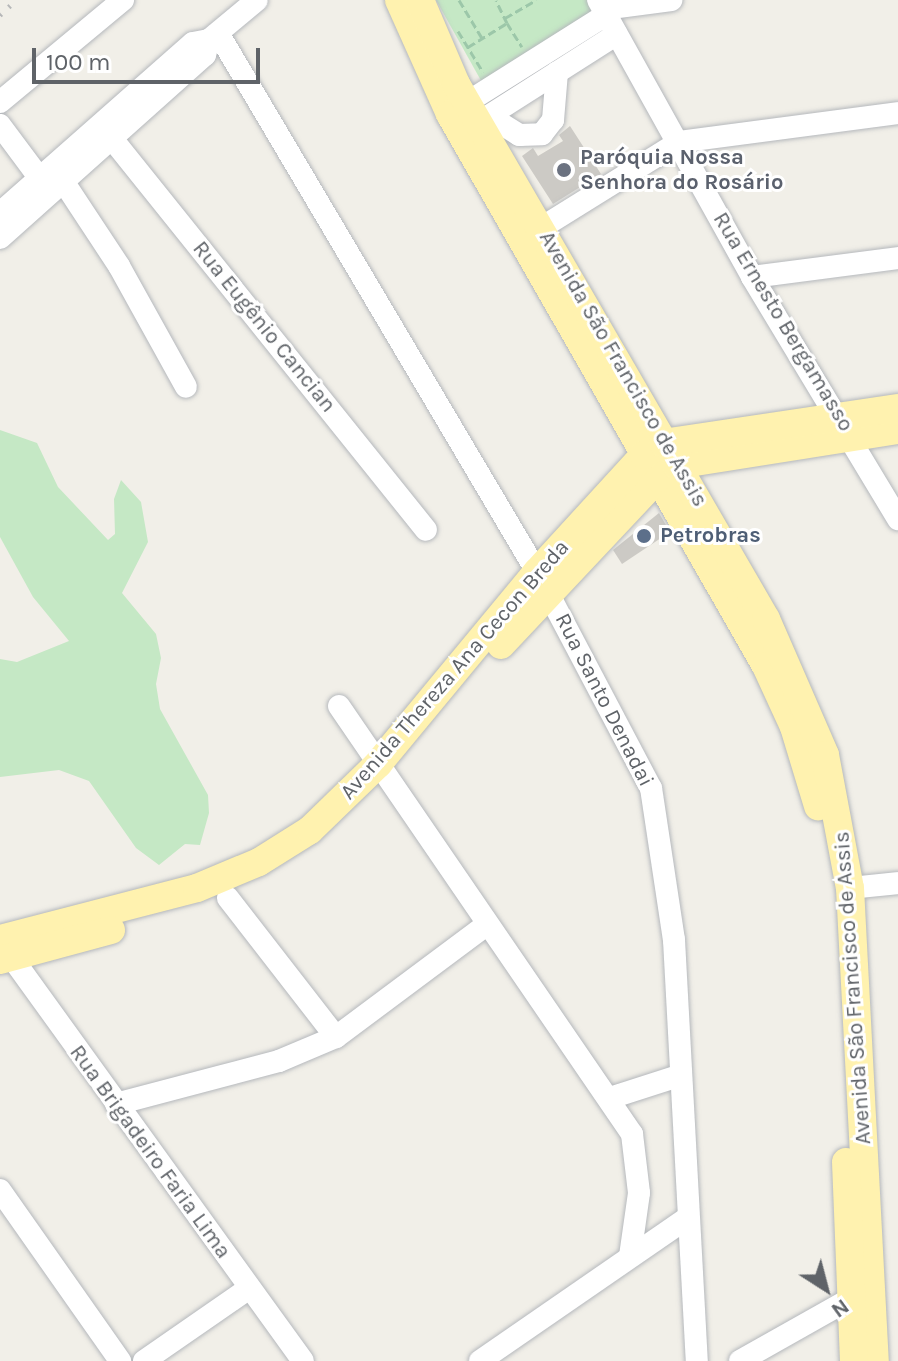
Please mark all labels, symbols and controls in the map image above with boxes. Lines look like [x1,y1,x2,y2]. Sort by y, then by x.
scale bar [36,32,264,82]
text: 100 m [46,48,111,76]
place label: Paróquia Nossa Senhora do Rosário [580,144,784,196]
marker: Paróquia Nossa Senhora do Rosário [555,161,573,179]
street label: Rua Ernesto Bergamasso [707,208,859,436]
street label: Avenida São Francisco de Assis [533,227,713,511]
street label: Rua Eugênio Cancian [187,236,341,418]
place label: Petrobras [660,523,761,549]
marker: Petrobras [635,527,653,545]
street label: Avenida Thereza Ana Cecon Breda [335,535,575,805]
street label: Rua Santo Denadai [549,609,659,791]
street label: Avenida São Francisco de Assis [829,831,877,1145]
street label: Rua Brigadeiro Faria Lima [64,1040,236,1264]
north arrow [786,1249,866,1329]
text: N [826,1293,854,1324]

